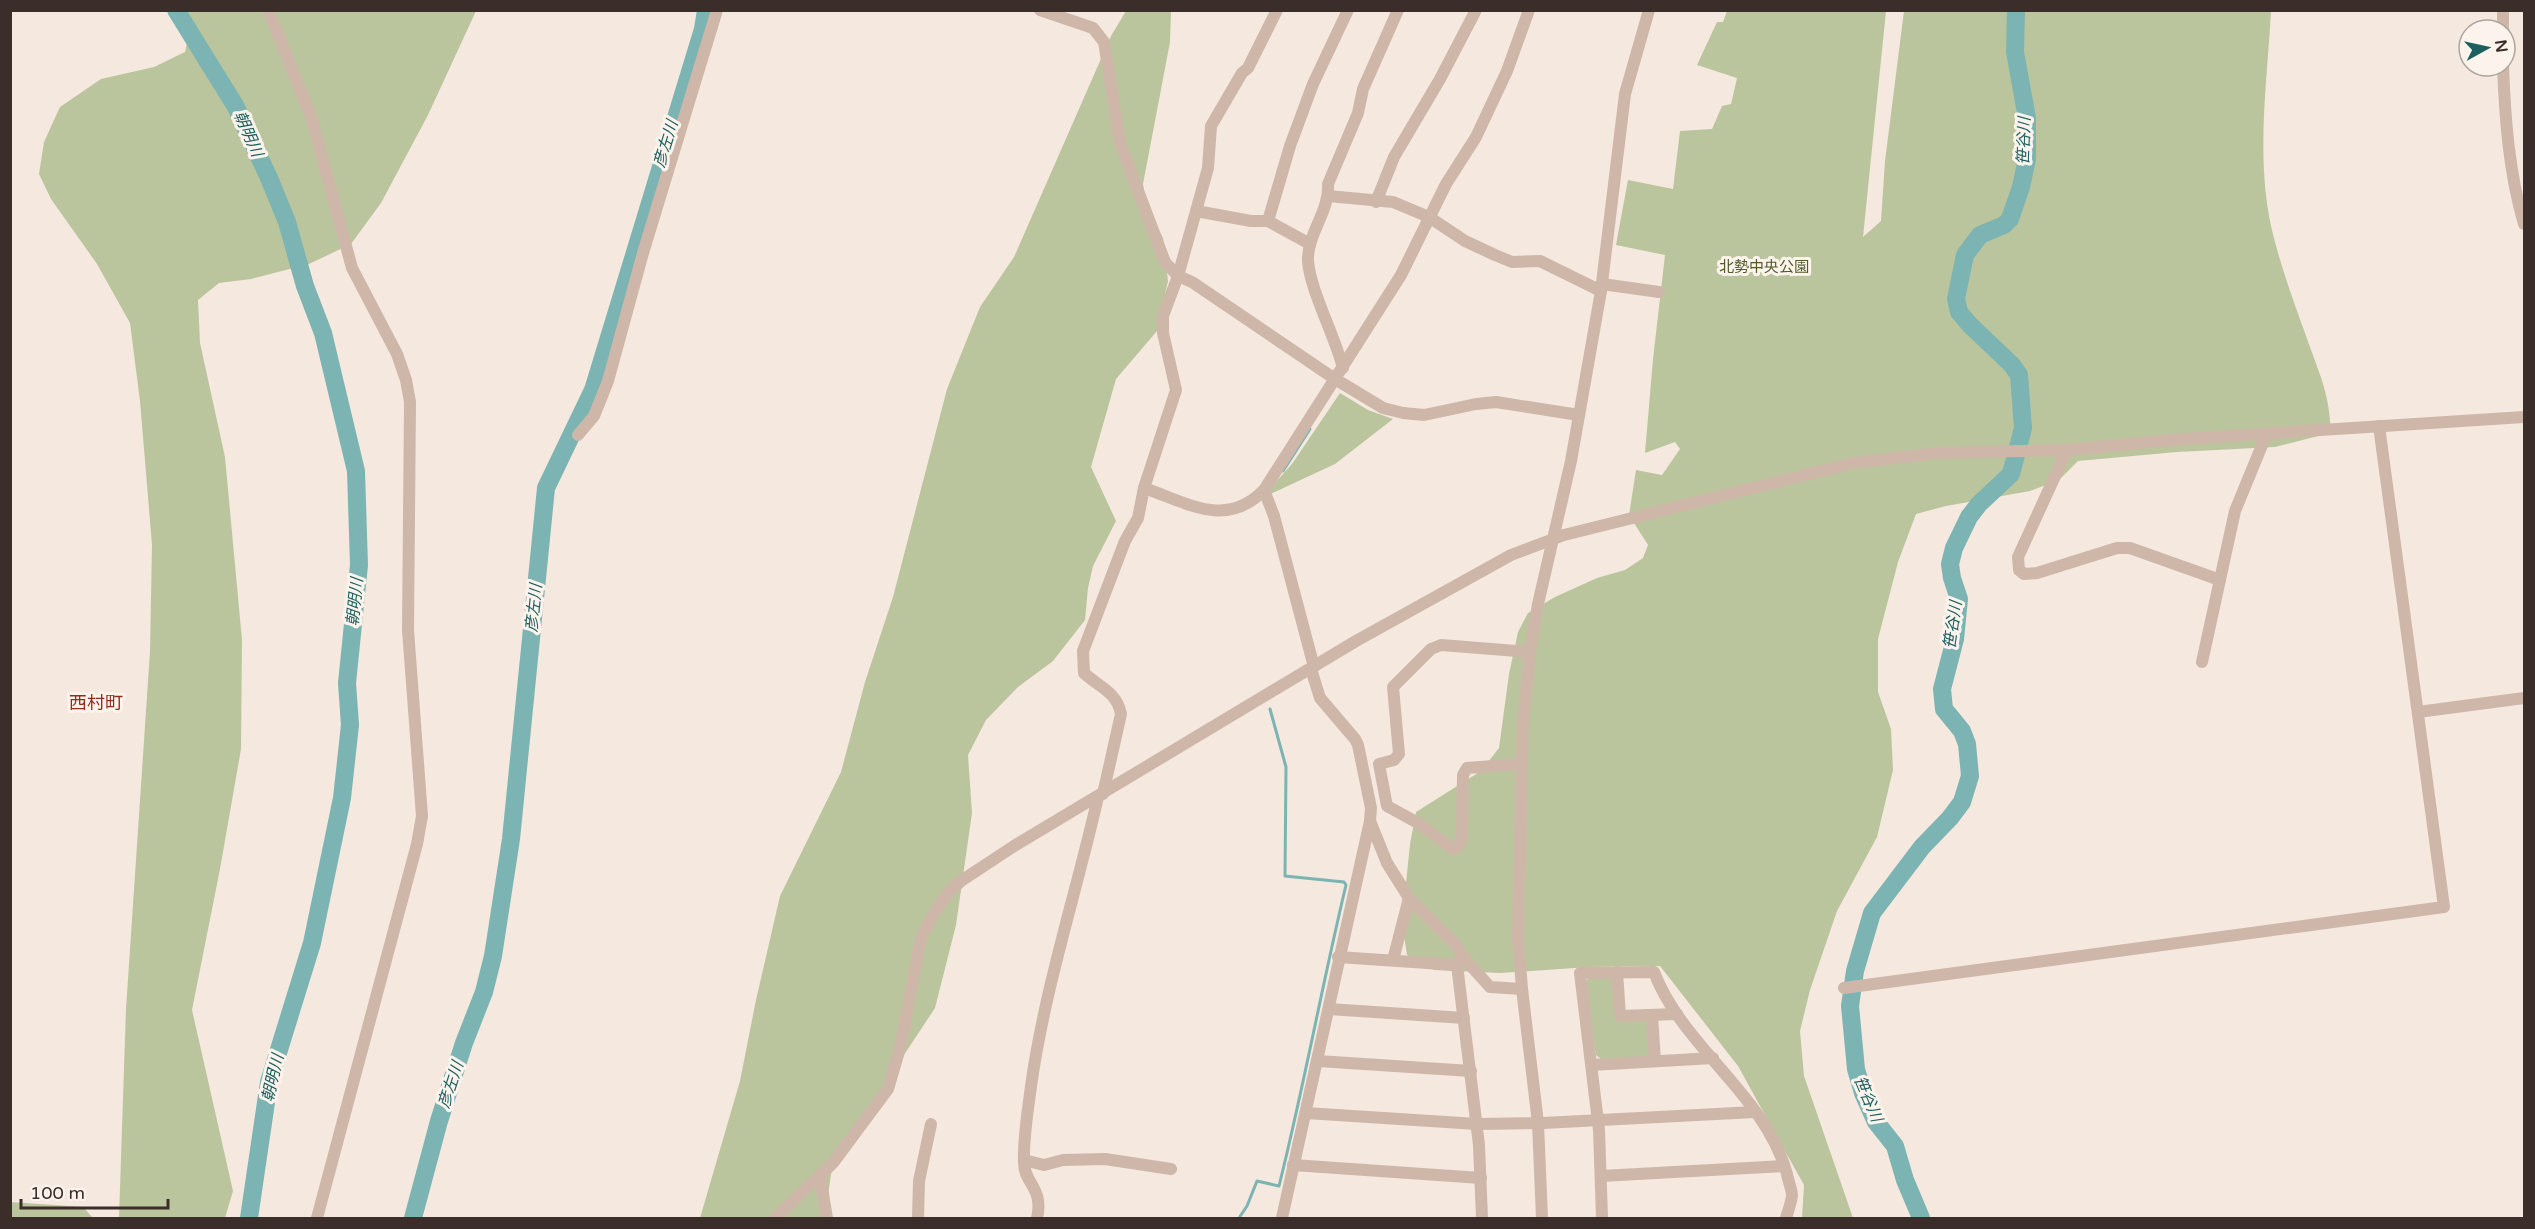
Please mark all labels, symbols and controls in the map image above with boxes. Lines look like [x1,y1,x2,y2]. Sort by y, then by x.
north arrow [2457,18,2517,78]
text: N [2490,38,2512,54]
water label: 朝明川 [229,108,268,162]
water label: 笹谷川 [2013,115,2035,165]
water label: 彦左川 [649,116,683,170]
park label: 北勢中央公園 [1719,258,1809,276]
water label: 朝明川 [343,575,368,627]
water label: 彦左川 [522,581,547,633]
water label: 笹谷川 [1940,598,1967,650]
district label: 西村町 [69,692,123,714]
water label: 朝明川 [258,1050,289,1104]
water label: 彦左川 [434,1057,469,1111]
water label: 笹谷川 [1849,1073,1887,1127]
scale bar [21,1172,168,1210]
text: 100 m [30,1182,85,1204]

